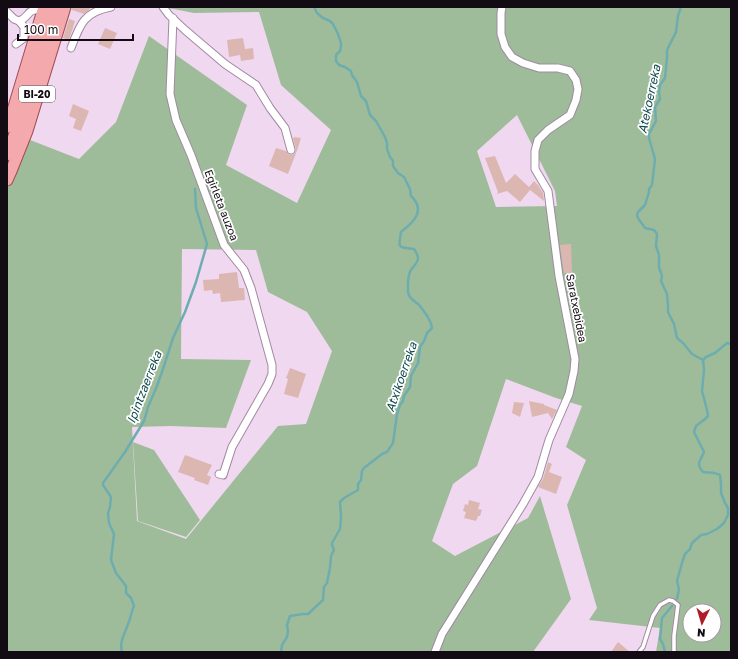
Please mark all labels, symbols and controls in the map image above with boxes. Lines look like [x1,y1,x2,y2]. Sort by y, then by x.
scale bar [18,16,133,42]
text: 100 m [24,22,58,37]
water label: Atekoerreka [634,62,664,135]
road number: BI-20 [19,86,55,102]
street label: Egirleta auzoa [202,168,242,242]
street label: Saratxebidea [564,273,590,343]
water label: Atxikoerreka [382,339,420,414]
water label: Ipintzaerreka [123,348,165,425]
north arrow [682,603,722,643]
text: N [696,627,706,640]

